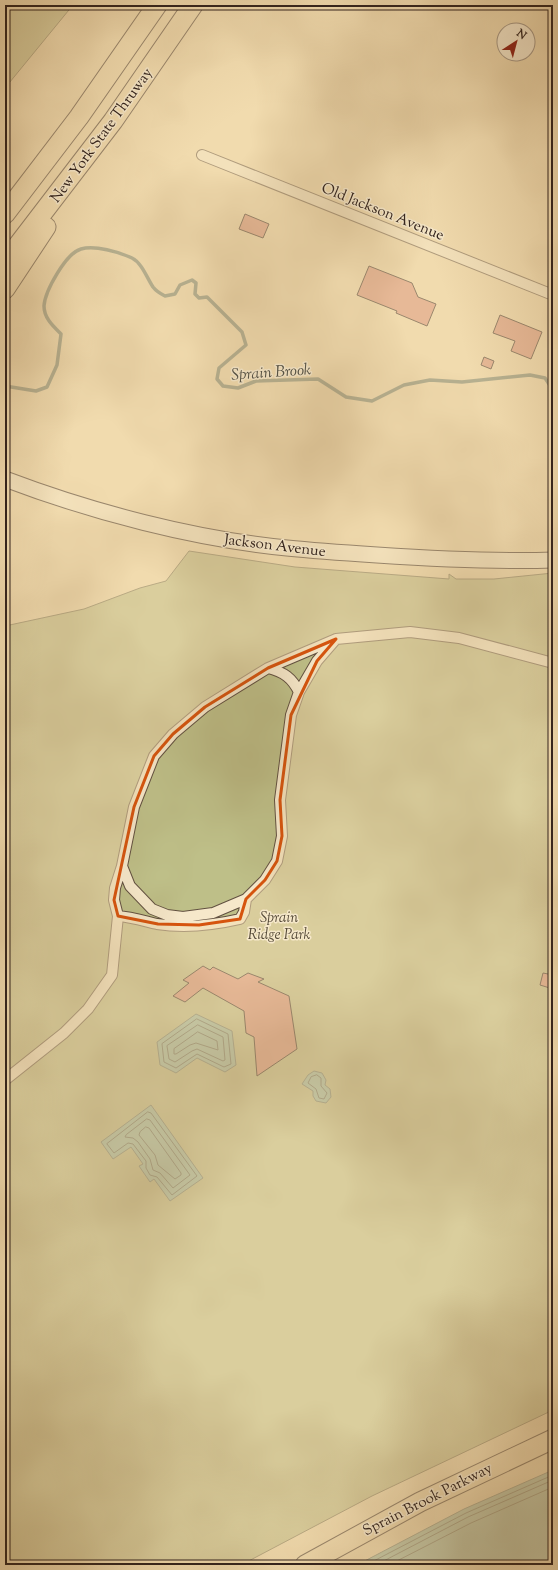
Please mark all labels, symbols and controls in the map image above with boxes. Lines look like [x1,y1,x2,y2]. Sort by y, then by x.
north arrow [496,22,536,62]
text: N [512,25,530,44]
street label: New York State Thruway [46,64,159,208]
street label: Old Jackson Avenue [318,178,447,247]
water label: Sprain Brook [230,359,312,388]
street label: Jackson Avenue [222,530,327,563]
park label: Sprain Ridge Park [248,908,311,946]
street label: Sprain Brook Parkway [359,1458,496,1542]

